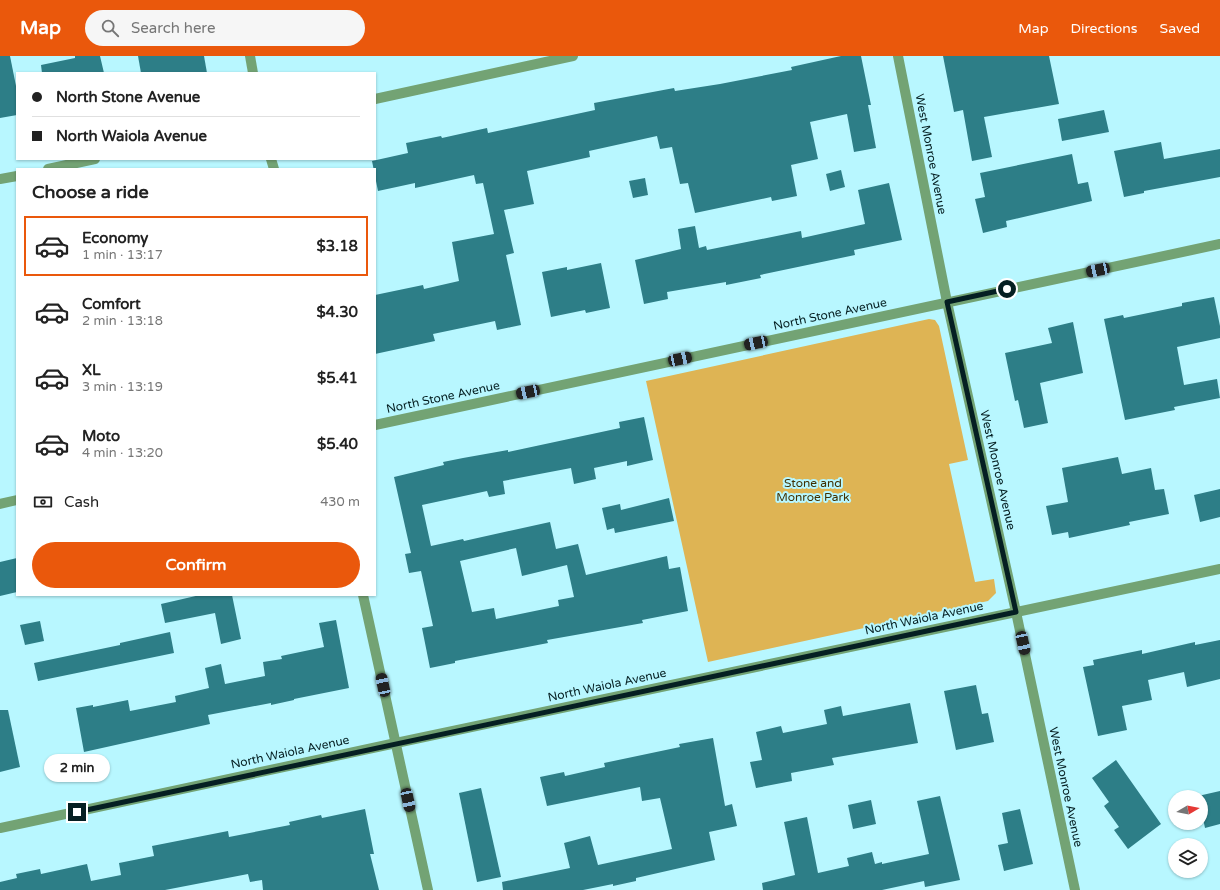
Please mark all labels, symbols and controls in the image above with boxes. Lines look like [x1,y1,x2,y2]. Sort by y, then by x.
search box [85,10,365,46]
text: Map [20,17,61,39]
icon: search [99,17,121,39]
text: Search here [131,19,215,37]
text: Map [1018,20,1049,37]
text: Directions [1071,20,1138,37]
text: Saved [1160,20,1200,37]
text: North Stone Avenue [56,88,200,106]
street label: West Monroe Avenue [912,93,950,216]
text: North Waiola Avenue [56,127,207,145]
text: Choose a ride [32,181,149,203]
icon: car [34,228,70,264]
text: Economy [82,229,148,247]
text: $3.18 [317,237,358,255]
text: 1 min · 13:17 [82,247,163,263]
car [1085,262,1111,278]
route start [998,280,1016,298]
icon: car [34,294,70,330]
text: Comfort [82,295,141,313]
street label: North Stone Avenue [772,295,888,333]
text: $4.30 [317,303,358,321]
text: 2 min · 13:18 [82,313,163,329]
car [743,335,769,351]
car [667,351,693,367]
icon: car [34,360,70,396]
text: XL [82,361,101,379]
text: $5.41 [317,369,358,387]
street label: North Stone Avenue [385,378,501,416]
text: 3 min · 13:19 [82,379,163,395]
car [515,384,541,400]
street label: West Monroe Avenue [977,409,1019,531]
icon: car [34,426,70,462]
text: Moto [82,427,120,445]
text: $5.40 [317,435,358,453]
text: 4 min · 13:20 [82,445,163,461]
park label: Stone and Monroe Park [776,476,850,504]
icon: cash [32,491,54,513]
text: Cash [64,493,99,511]
text: 430 m [320,494,360,510]
button: Confirm [32,542,360,588]
street label: North Waiola Avenue [863,599,985,637]
car [1015,630,1031,656]
street label: North Waiola Avenue [546,666,668,704]
car [375,672,391,698]
street label: West Monroe Avenue [1046,726,1086,849]
street label: North Waiola Avenue [229,733,351,771]
callout: 2 min [44,754,110,782]
text: 2 min [60,760,94,776]
car [400,787,416,813]
north arrow [1168,790,1208,830]
map controls [1168,790,1208,878]
route end [68,803,86,821]
button: layers [1168,838,1208,878]

